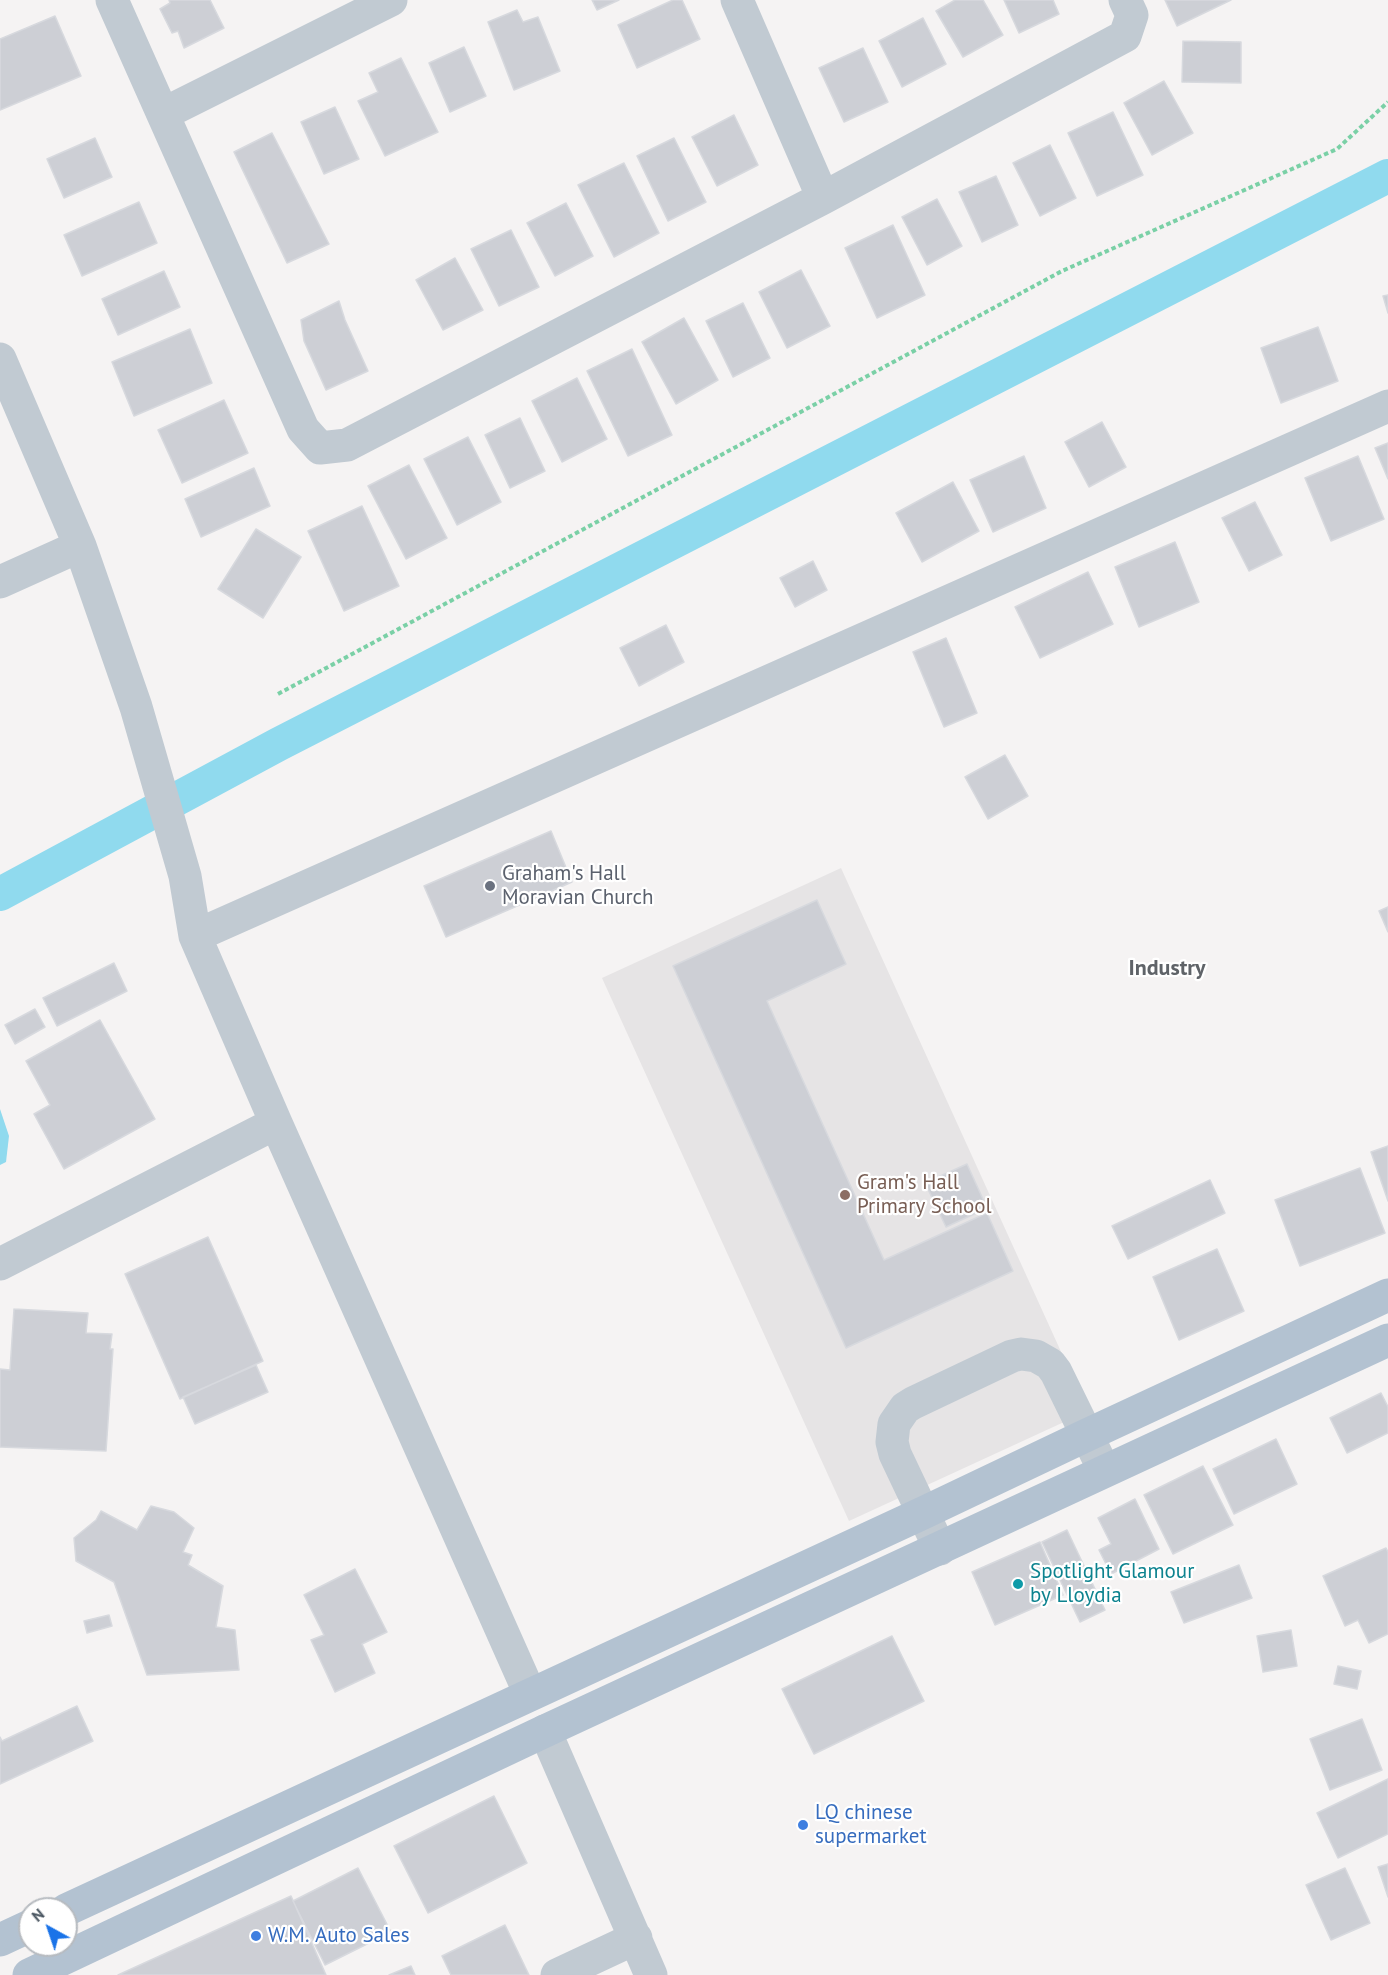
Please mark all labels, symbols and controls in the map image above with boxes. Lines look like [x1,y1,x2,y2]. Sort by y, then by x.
place label: Graham's Hall Moravian Church [502,861,654,911]
marker: Graham's Hall Moravian Church [483,879,497,893]
district label: Industry [1128,956,1206,982]
place label: Gram's Hall Primary School [857,1170,992,1220]
marker: Gram's Hall Primary School [838,1188,852,1202]
place label: Spotlight Glamour by Lloydia [1030,1559,1194,1609]
marker: Spotlight Glamour by Lloydia [1011,1577,1025,1591]
place label: LQ chinese supermarket [815,1800,927,1850]
marker: LQ chinese supermarket [796,1818,810,1832]
north arrow [18,1897,78,1957]
text: N [27,1904,48,1926]
place label: W.M. Auto Sales [268,1923,410,1949]
marker: W.M. Auto Sales [249,1929,263,1943]

